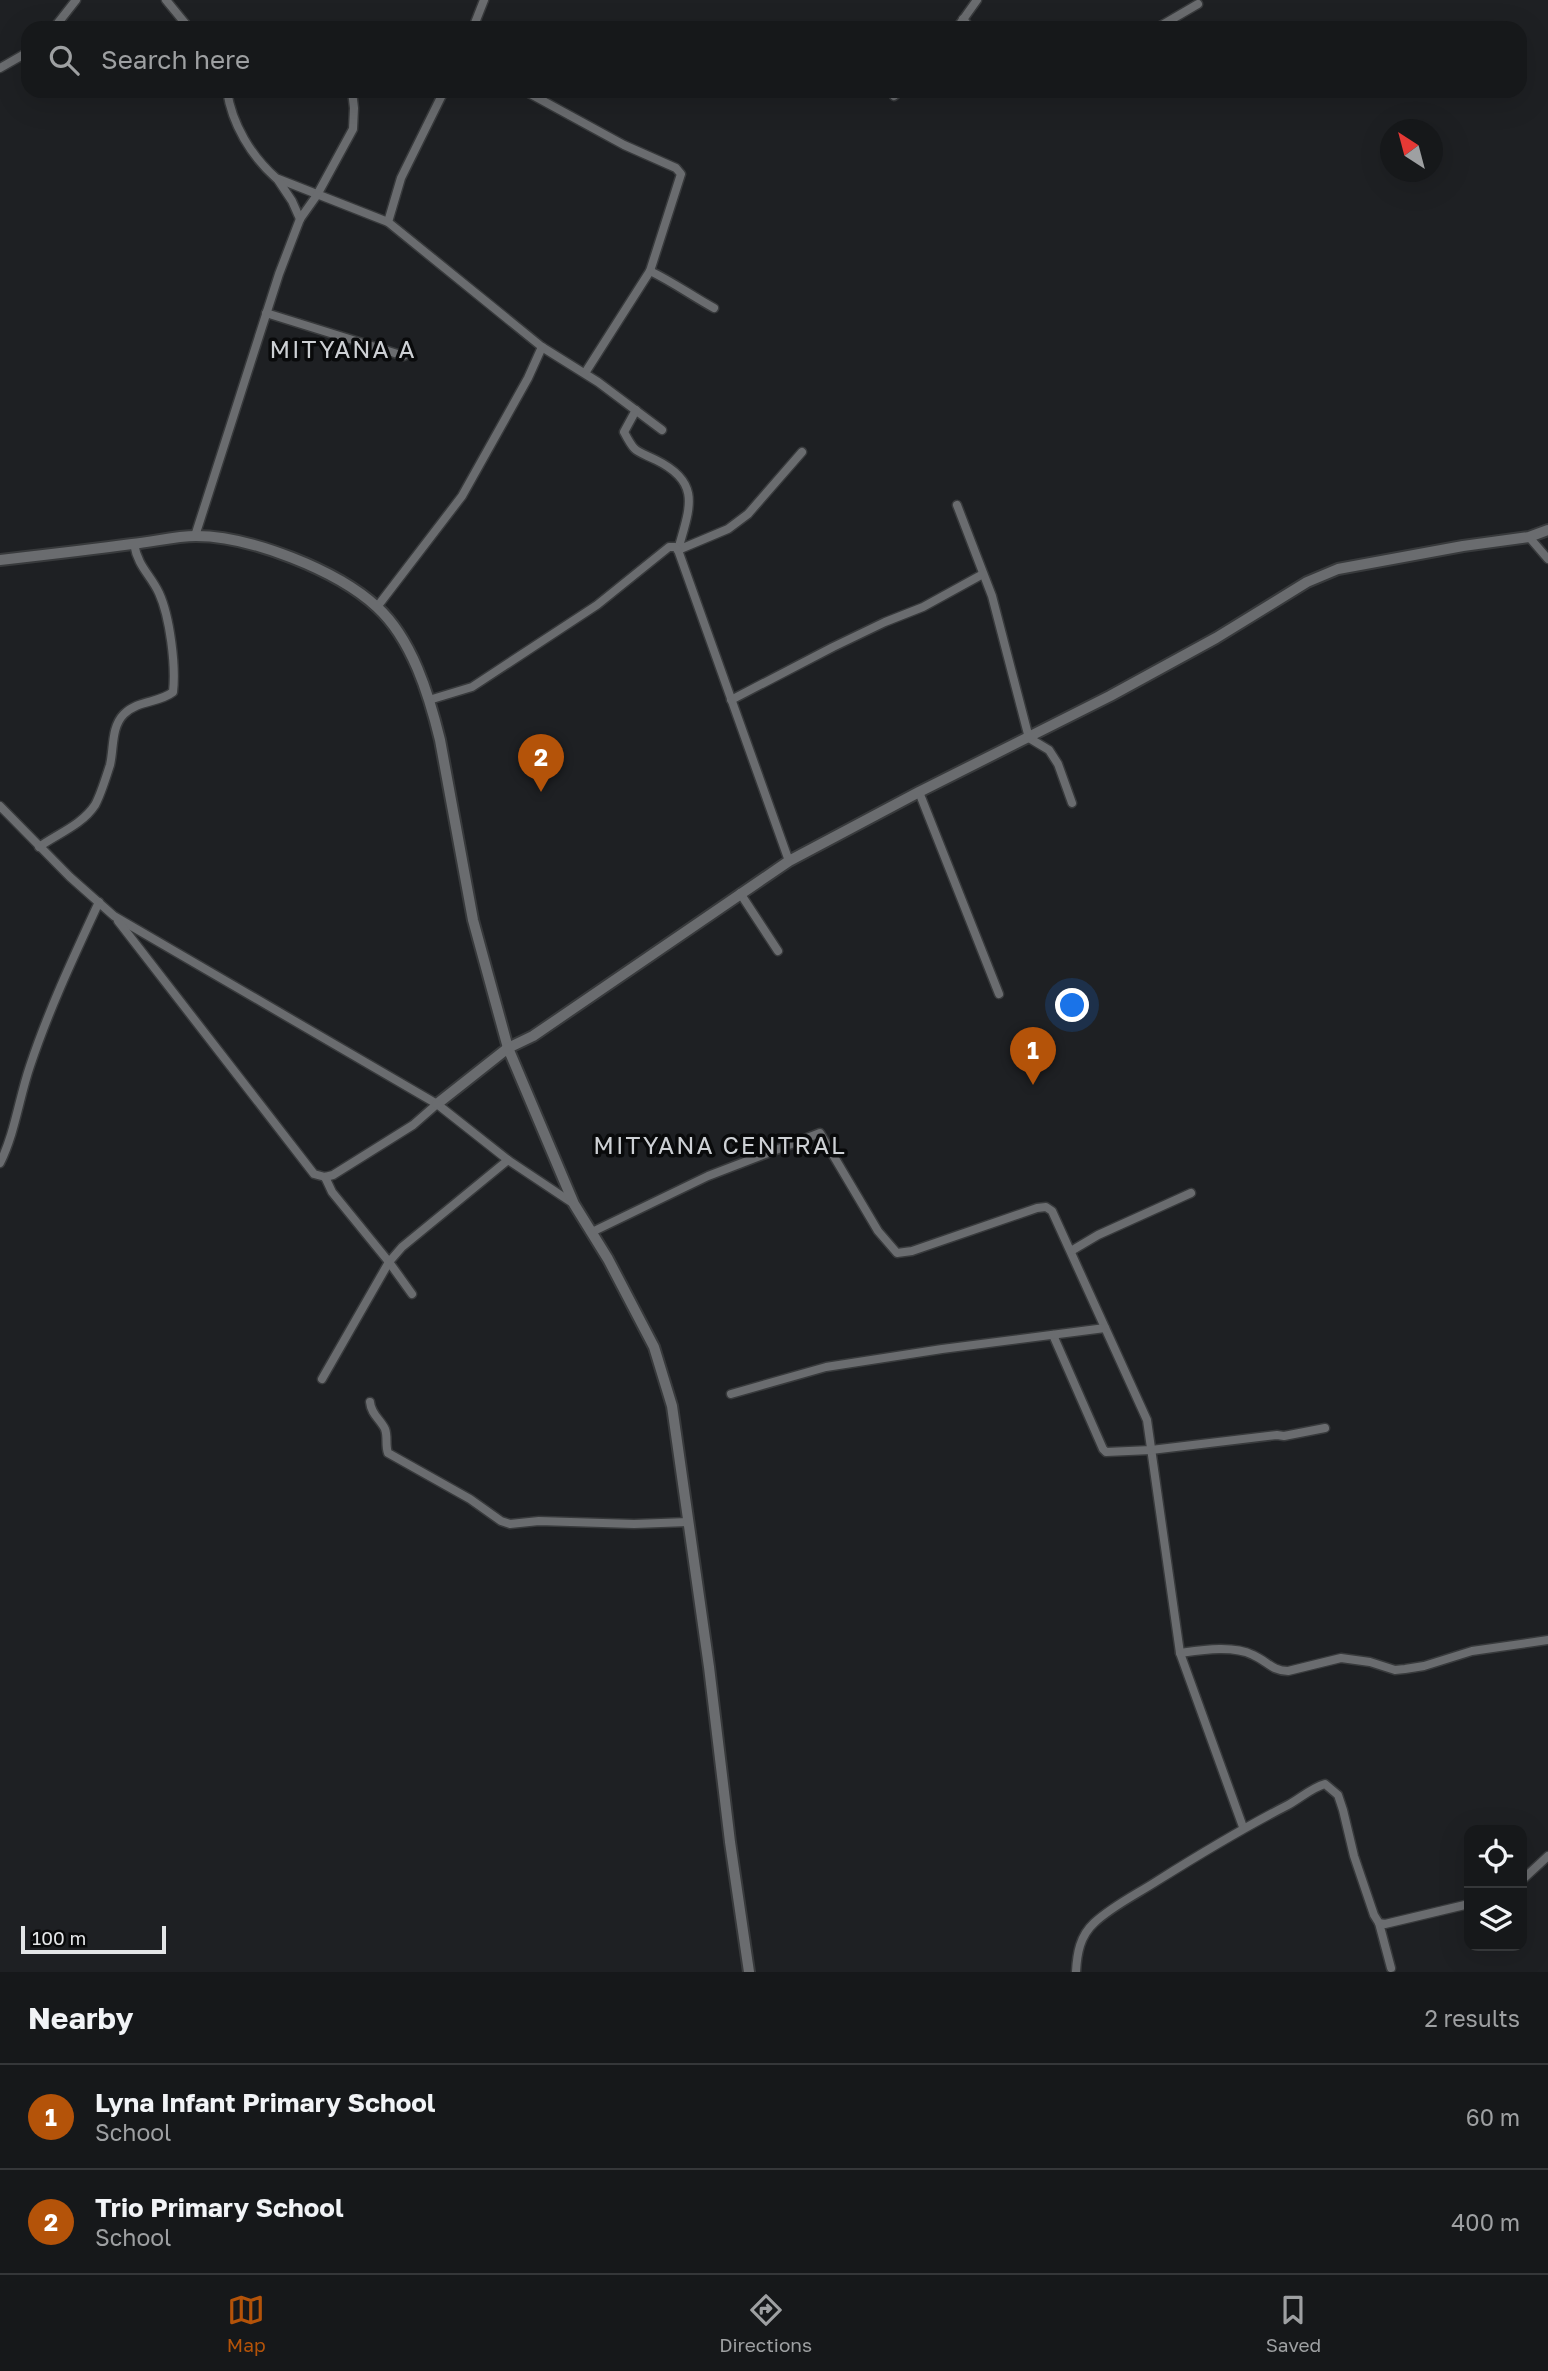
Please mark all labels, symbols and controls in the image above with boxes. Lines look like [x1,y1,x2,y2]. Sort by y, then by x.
search box [21,21,1527,98]
icon: search [45,41,83,79]
text: Search here [101,44,250,75]
north arrow [1380,119,1443,182]
district label: MITYANA A [269,334,417,363]
pin: 2 [518,734,564,792]
your location [1055,988,1089,1022]
pin: 1 [1010,1027,1056,1085]
district label: MITYANA CENTRAL [593,1130,847,1159]
map controls [1464,1825,1527,1951]
button: locate [1464,1825,1527,1888]
button: layers [1464,1888,1527,1951]
scale bar [21,1923,166,1955]
text: 100 m [32,1926,86,1949]
text: Nearby [28,2000,133,2036]
text: 2 results [1424,2004,1520,2032]
text: Lyna Infant Primary School [95,2087,436,2118]
text: 1 [45,2103,57,2131]
text: 60 m [1466,2103,1520,2131]
text: School [95,2118,171,2146]
text: Trio Primary School [95,2192,344,2223]
text: 2 [44,2208,58,2236]
text: 400 m [1451,2208,1520,2236]
text: School [95,2223,171,2251]
tab: Map [227,2291,266,2356]
tab: Directions [719,2291,812,2356]
tab: Saved [1266,2291,1321,2356]

